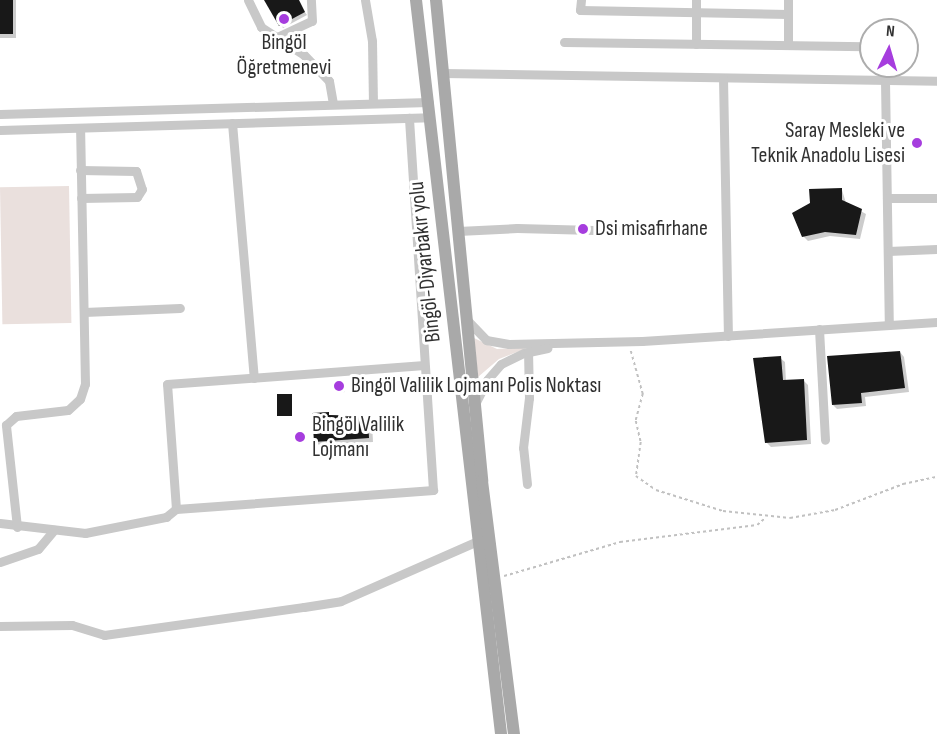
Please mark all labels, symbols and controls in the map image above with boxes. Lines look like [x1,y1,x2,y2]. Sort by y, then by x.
marker: Bingöl Öğretmenevi [277,12,291,26]
north arrow [859,18,919,78]
text: N [885,22,896,41]
place label: Bingöl Öğretmenevi [237,29,331,80]
place label: Saray Mesleki ve Teknik Anadolu Lisesi [751,117,905,168]
marker: Saray Mesleki ve Teknik Anadolu Lisesi [910,136,924,150]
street label: Bingöl-Diyarbakır yolu [403,180,447,344]
place label: Dsi misafirhane [595,216,708,242]
marker: Dsi misafirhane [576,222,590,236]
place label: Bingöl Valilik Lojmanı Polis Noktası [351,373,601,399]
marker: Bingöl Valilik Lojmanı Polis Noktası [332,379,346,393]
place label: Bingöl Valilik Lojmanı [312,411,404,463]
marker: Bingöl Valilik Lojmanı [293,430,307,444]

